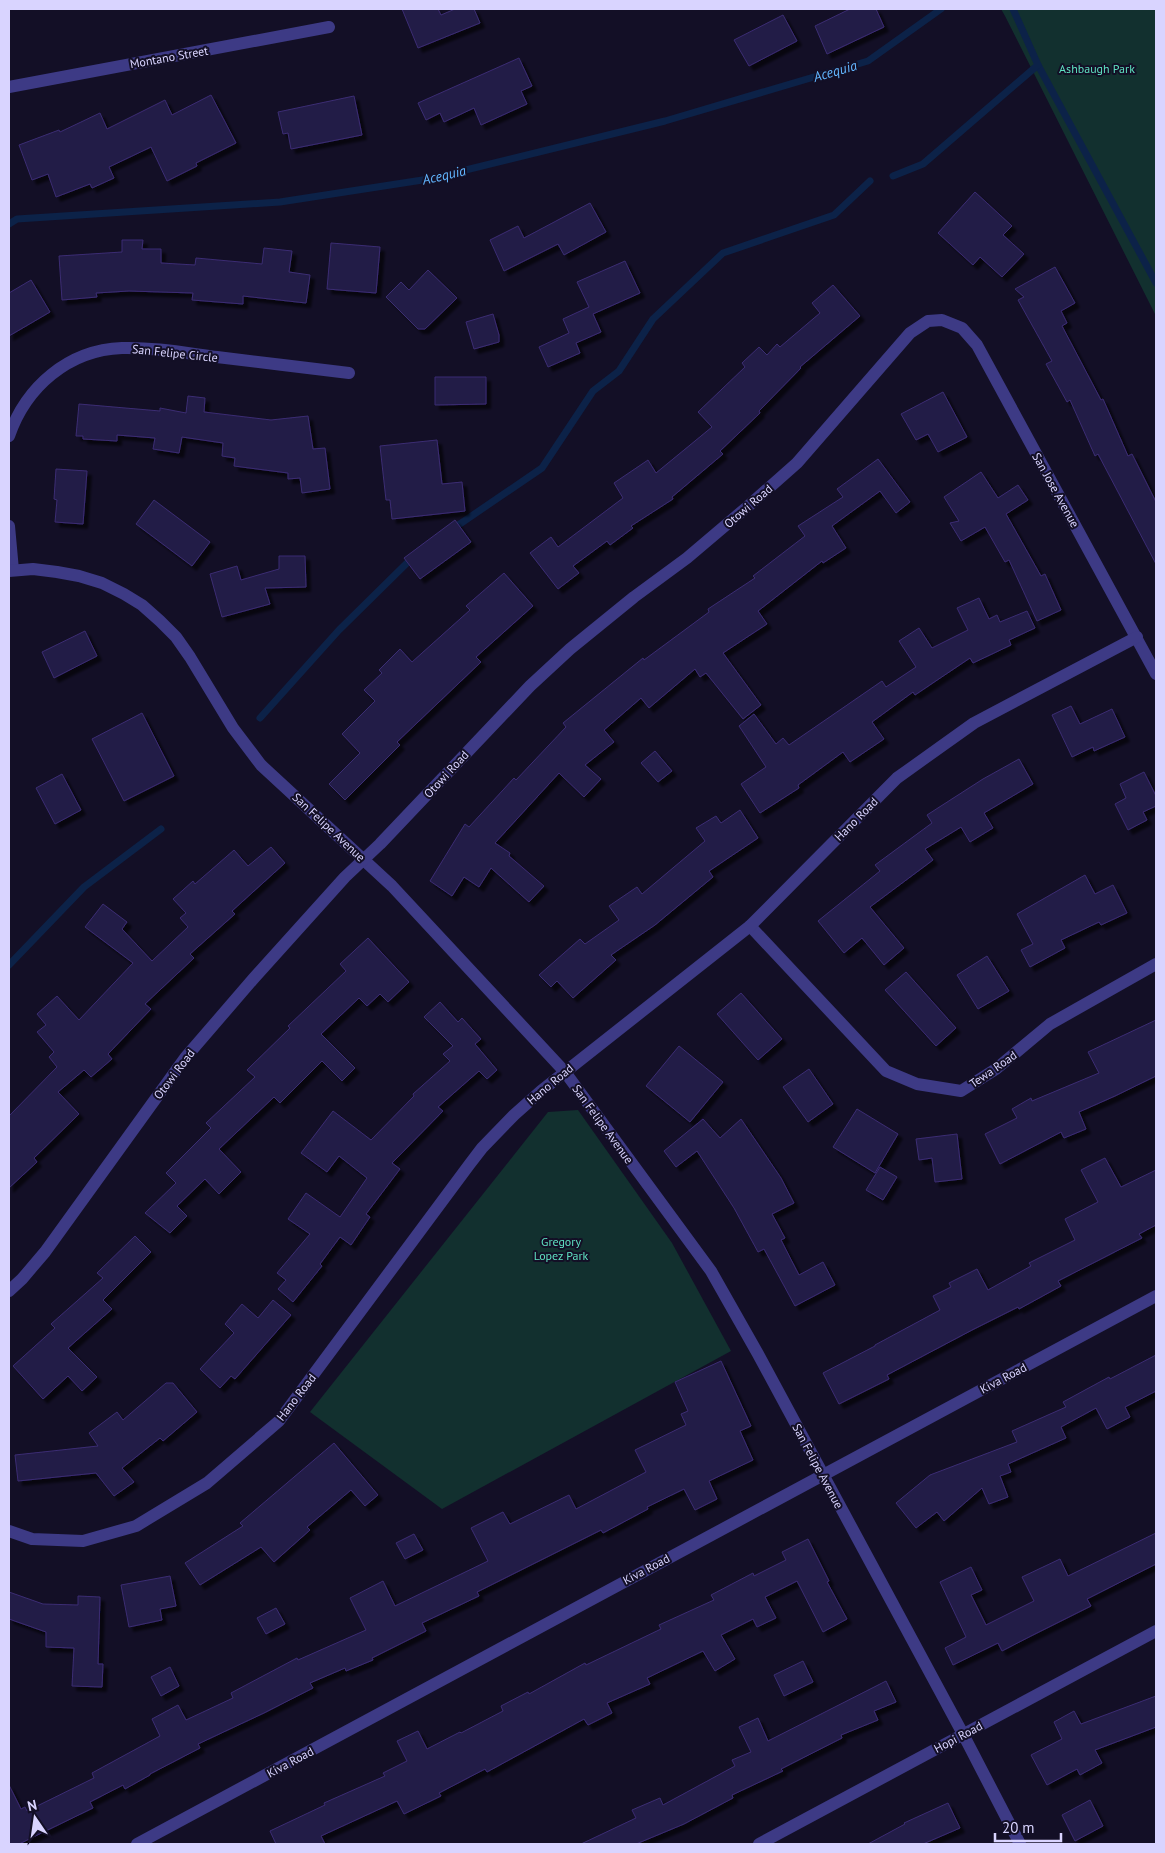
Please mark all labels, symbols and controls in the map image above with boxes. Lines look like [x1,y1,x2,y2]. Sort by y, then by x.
street label: Montano Street [129,43,209,71]
water label: Acequia [810,56,859,86]
park label: Ashbaugh Park [1059,61,1135,76]
water label: Acequia [419,161,468,189]
street label: San Felipe Circle [131,341,219,365]
street label: San Jose Avenue [1029,450,1083,530]
street label: Otowi Road [721,481,775,531]
street label: Otowi Road [420,747,472,801]
street label: San Felipe Avenue [290,789,368,865]
street label: Hano Road [831,794,881,844]
street label: Otowi Road [150,1046,198,1102]
street label: Tewa Road [966,1047,1020,1091]
street label: Hano Road [524,1060,576,1108]
street label: San Felipe Avenue [569,1082,637,1166]
park label: Gregory Lopez Park [534,1234,589,1263]
street label: Kiva Road [977,1359,1029,1397]
street label: Hano Road [273,1370,319,1424]
street label: San Felipe Avenue [789,1421,847,1511]
street label: Kiva Road [620,1550,672,1588]
street label: Hopi Road [931,1718,985,1756]
street label: Kiva Road [264,1743,316,1781]
north arrow [10,1793,60,1843]
text: N [26,1796,39,1815]
scale bar [995,1810,1061,1842]
text: 20 m [1002,1818,1035,1837]

